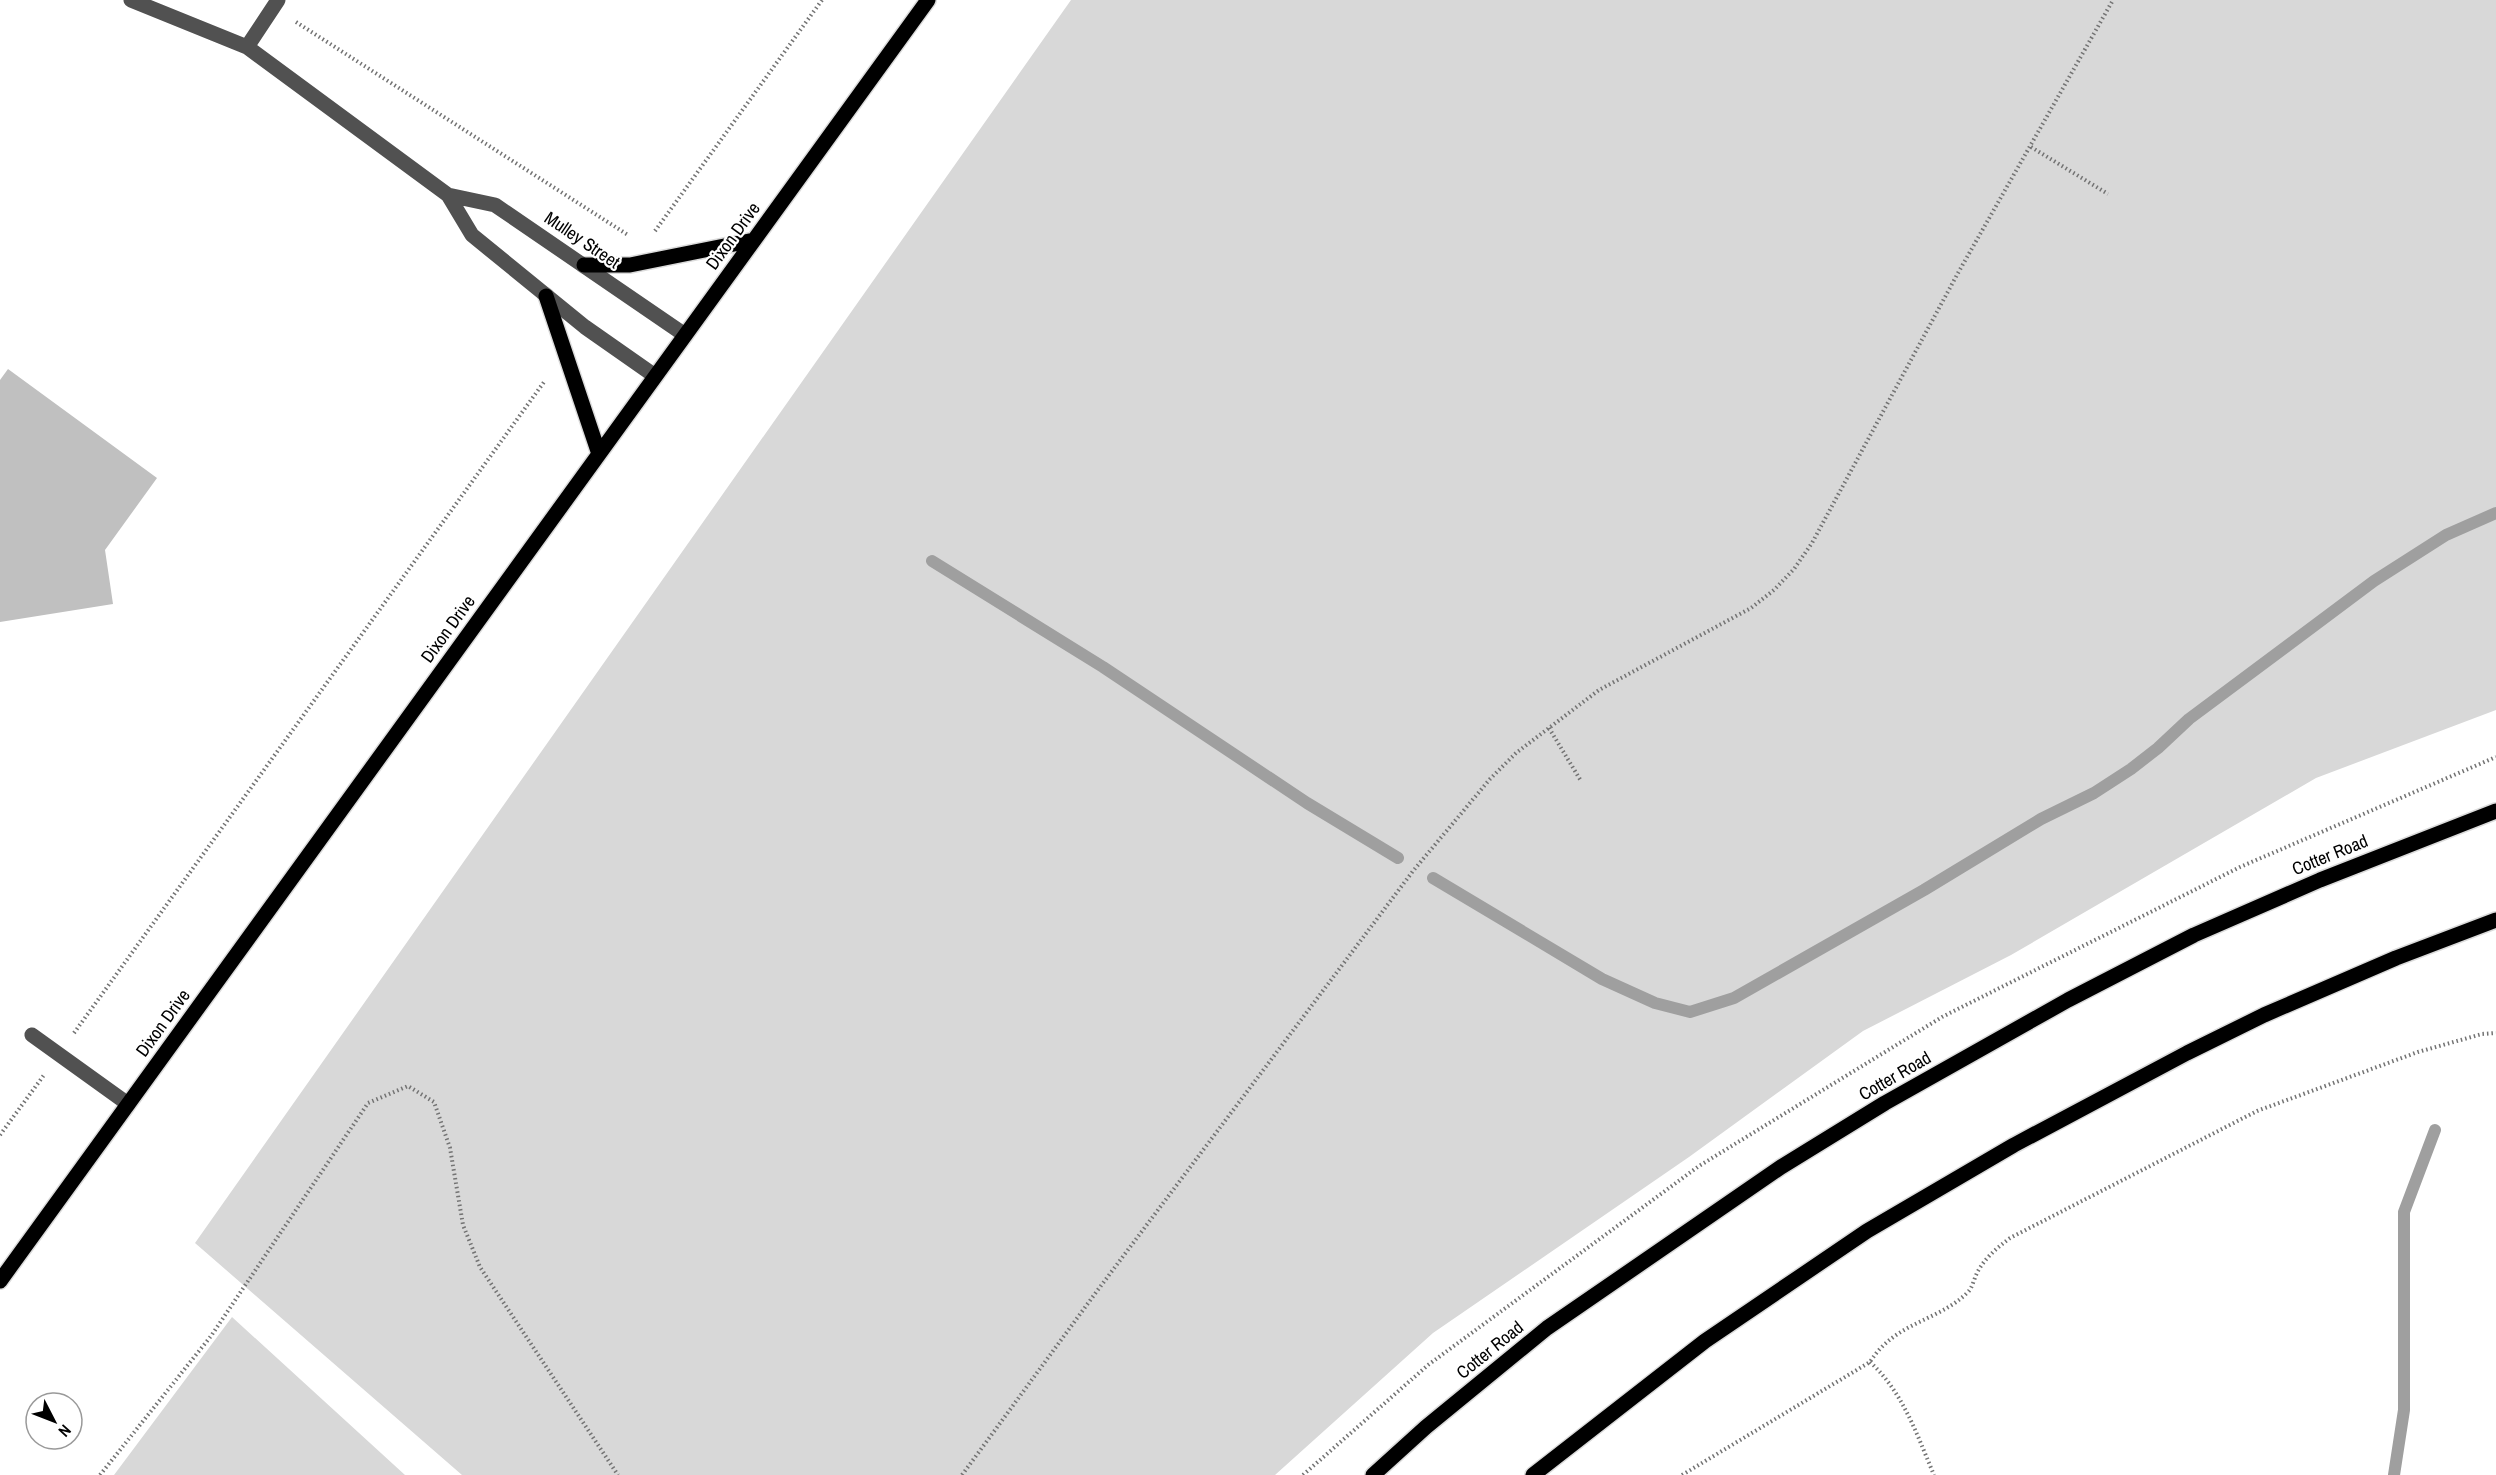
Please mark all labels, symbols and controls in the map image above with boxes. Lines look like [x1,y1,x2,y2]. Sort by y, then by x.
street label: Dixon Drive [700,197,766,275]
street label: Mulley Street [540,205,625,274]
street label: Dixon Drive [415,590,481,668]
street label: Cotter Road [2288,828,2371,881]
street label: Dixon Drive [130,984,196,1062]
street label: Cotter Road [1854,1045,1935,1106]
street label: Cotter Road [1451,1315,1528,1384]
north arrow [24,1391,84,1451]
text: N [54,1420,76,1442]

